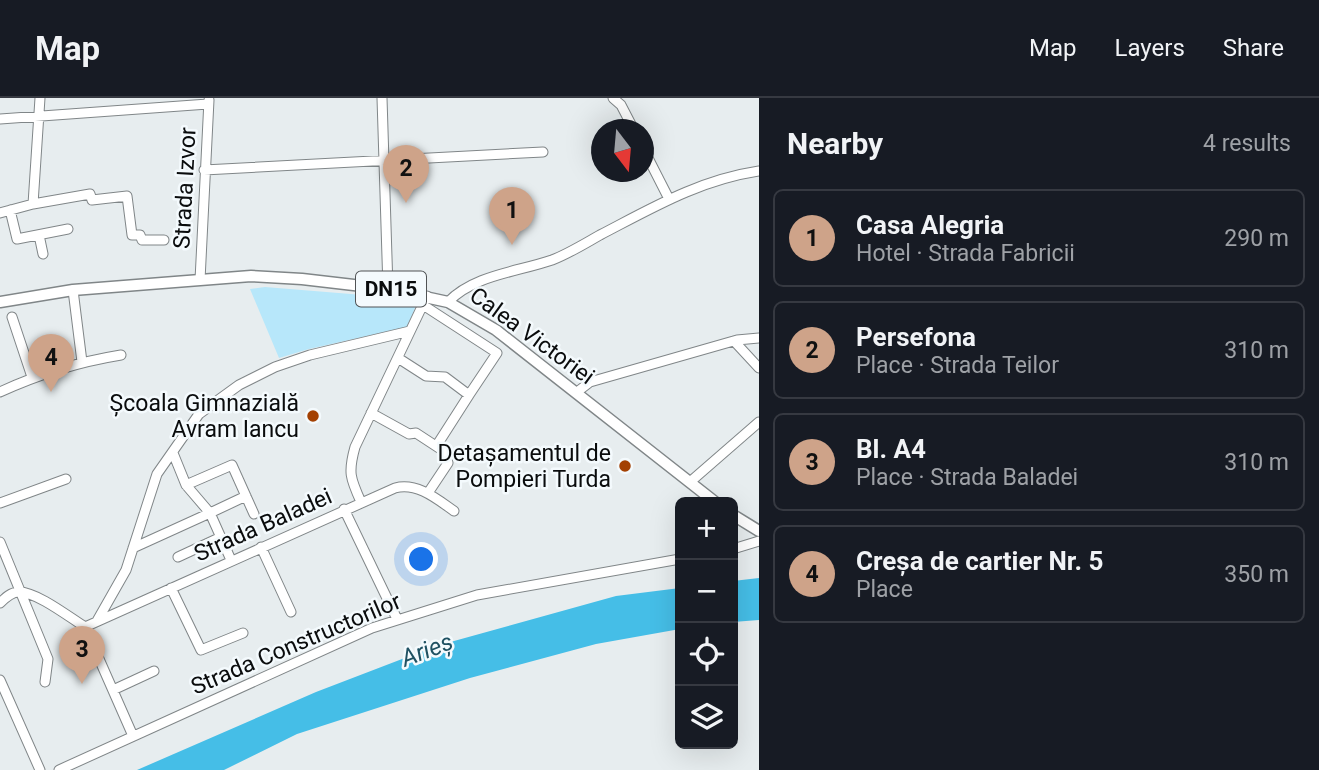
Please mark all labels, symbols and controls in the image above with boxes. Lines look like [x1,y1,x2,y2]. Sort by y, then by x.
text: Map [35,29,100,68]
text: Map [1029,34,1077,62]
text: Layers [1115,34,1185,62]
text: Share [1223,34,1284,62]
north arrow [591,119,654,182]
street label: Strada Izvor [168,126,202,250]
text: Nearby [787,126,883,161]
text: 4 results [1203,130,1291,157]
pin: 2 [383,145,429,203]
pin: 1 [489,187,535,245]
text: Casa Alegria [856,210,1004,240]
text: 1 [805,225,819,252]
text: 290 m [1224,225,1289,252]
text: Hotel · Strada Fabricii [856,240,1075,267]
road number: DN15 [356,272,426,306]
street label: Calea Victoriei [464,282,600,390]
text: Persefona [856,322,976,352]
pin: 4 [28,334,74,392]
text: 2 [805,337,819,364]
text: 310 m [1224,337,1289,364]
text: Place · Strada Teilor [856,352,1059,379]
place label: Școala Gimnazială Avram Iancu [110,390,299,443]
marker: Școala Gimnazială Avram Iancu [305,408,321,424]
text: Bl. A4 [856,434,926,464]
place label: Detașamentul de Pompieri Turda [438,440,611,493]
text: 3 [805,449,819,476]
text: 310 m [1224,449,1289,476]
marker: Detașamentul de Pompieri Turda [617,458,633,474]
text: Place · Strada Baladei [856,464,1078,491]
street label: Strada Baladei [190,483,336,567]
map controls [675,497,738,749]
button: + [675,497,738,560]
your location [404,542,438,576]
text: Creșa de cartier Nr. 5 [856,546,1103,576]
button: − [675,560,738,623]
text: 4 [805,561,819,588]
text: 350 m [1224,561,1289,588]
text: Place [856,576,913,603]
street label: Strada Constructorilor [187,587,405,700]
button: locate [675,623,738,686]
pin: 3 [59,626,105,684]
water label: Arieș [396,627,457,673]
button: layers [675,686,738,749]

